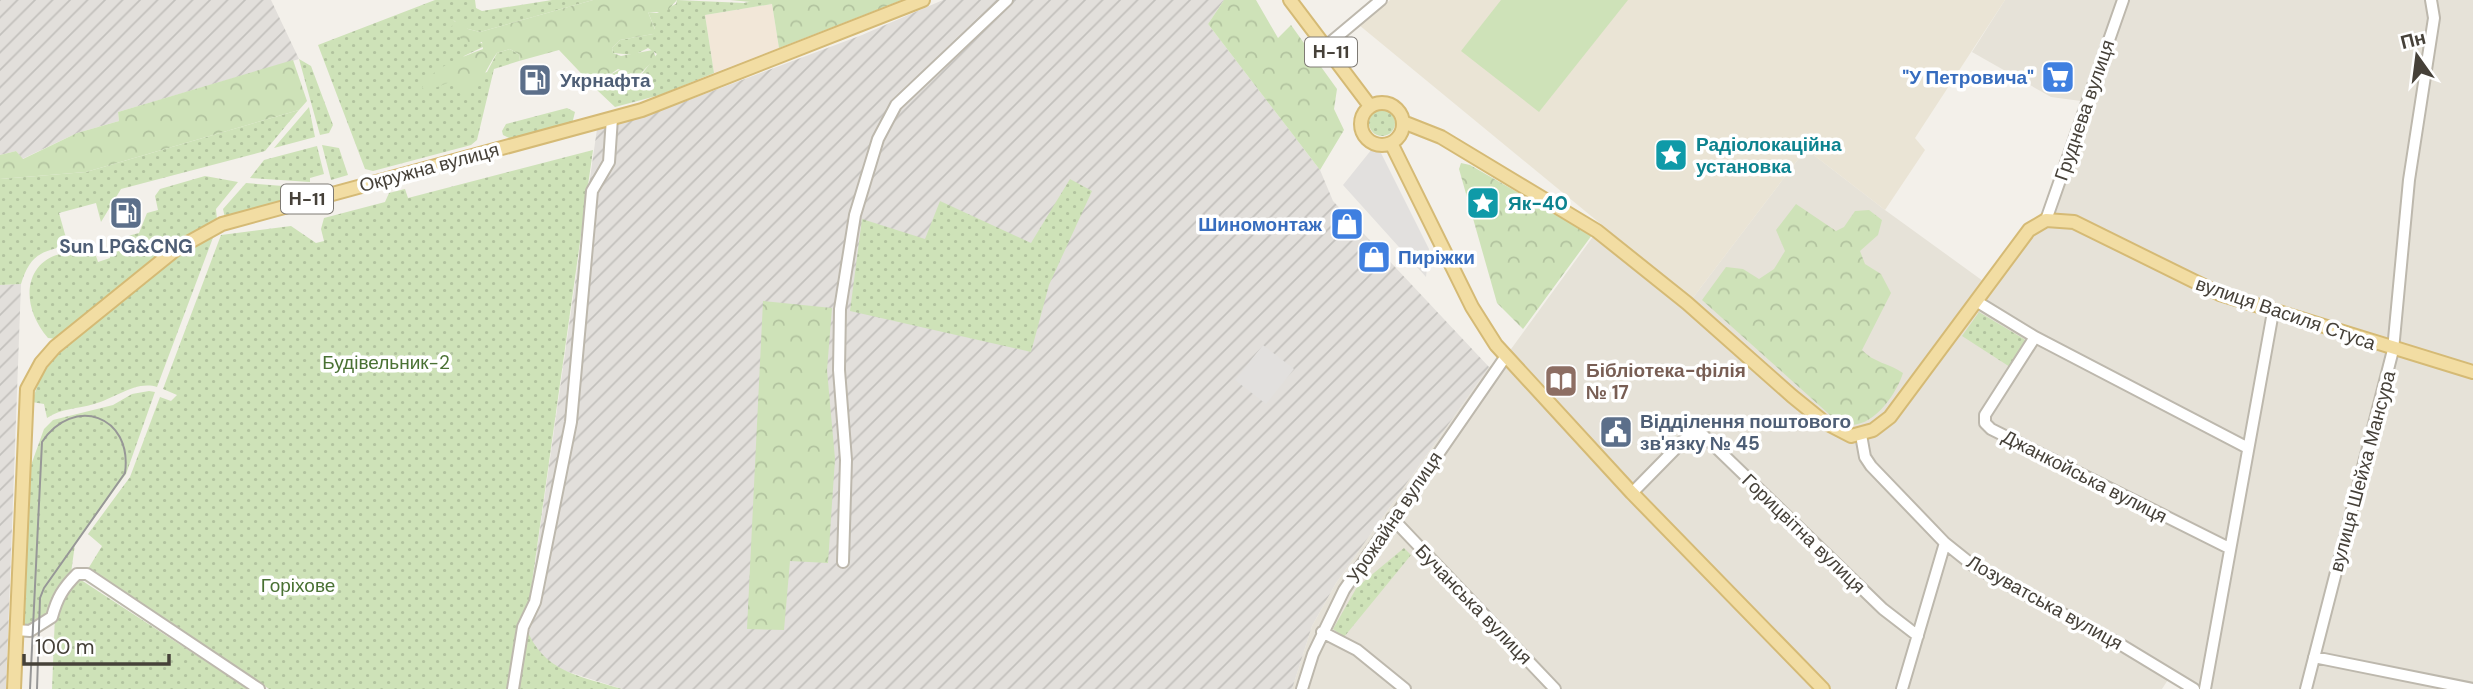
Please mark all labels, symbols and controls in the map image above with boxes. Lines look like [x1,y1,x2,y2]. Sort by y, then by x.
north arrow [2382,21,2452,91]
text: Пн [2398,25,2428,55]
street label: Груднева вулиця [2049,36,2120,184]
road number: Н-11 [1305,38,1357,66]
supermarket icon: "У Петровича" [2039,58,2077,96]
fuel station icon: Укрнафта [516,61,554,99]
place label: "У Петровича" [1902,65,2034,90]
place label: Укрнафта [560,68,651,93]
place label: Радіолокаційна установка [1696,132,1842,179]
place icon: Радіолокаційна установка [1652,136,1690,174]
street label: Окружна вулиця [357,137,502,198]
road number: Н-11 [281,184,333,214]
place icon: Як-40 [1464,184,1502,222]
place label: Як-40 [1508,191,1568,216]
fuel station icon: Sun LPG&CNG [107,194,145,232]
shop icon: Шиномонтаж [1328,205,1366,243]
place label: Шиномонтаж [1198,212,1323,237]
place label: Sun LPG&CNG [59,234,193,259]
shop icon: Пиріжки [1355,238,1393,276]
place label: Пиріжки [1398,245,1475,270]
street label: вулиця Василя Стуса [2193,271,2379,356]
park label: Будівельник-2 [322,350,450,375]
place label: Бібліотека-філія № 17 [1586,358,1746,405]
library icon: Бібліотека-філія № 17 [1542,362,1580,400]
street label: вулиця Шейха Мансура [2324,367,2401,574]
place label: Відділення поштового зв'язку № 45 [1640,409,1851,456]
public building icon: Відділення поштового зв'язку № 45 [1597,413,1635,451]
street label: Джанкойська вулиця [1998,424,2171,529]
street label: Урожайна вулиця [1341,447,1448,588]
street label: Горицвітна вулиця [1737,468,1871,599]
street label: Бучанська вулиця [1410,539,1537,670]
street label: Лозуватська вулиця [1962,549,2127,656]
park label: Горіхове [261,573,335,598]
scale bar [24,622,170,666]
text: 100 m [35,633,95,661]

